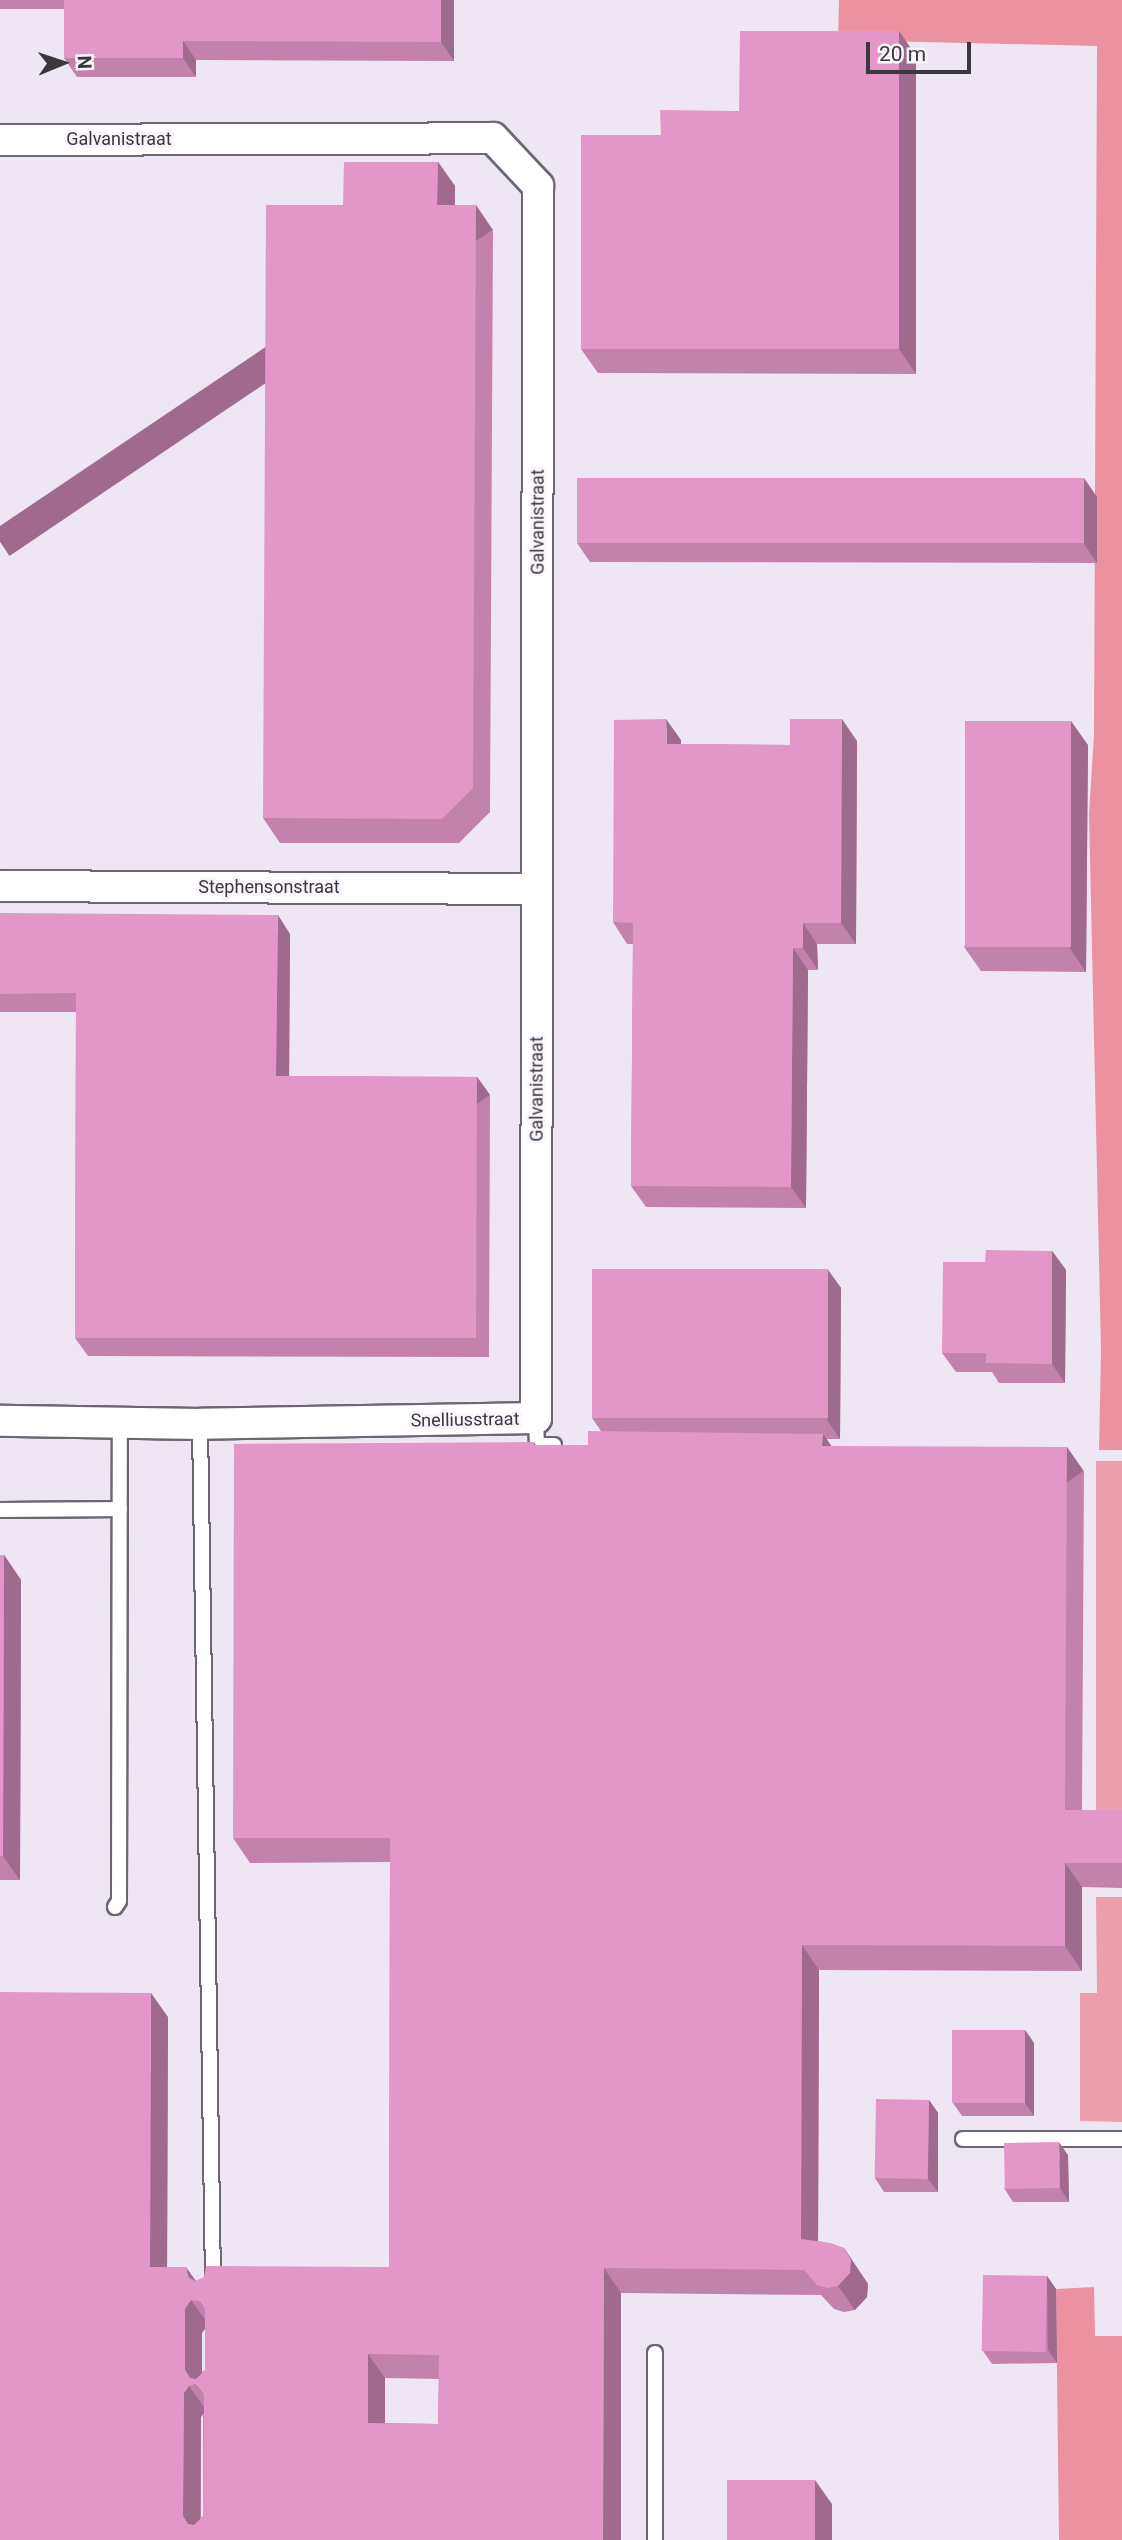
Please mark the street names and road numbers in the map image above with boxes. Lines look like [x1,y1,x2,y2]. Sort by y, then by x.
street label: Galvanistraat [66,128,172,150]
street label: Galvanistraat [527,469,549,575]
street label: Stephensonstraat [198,876,340,898]
street label: Galvanistraat [526,1036,548,1142]
street label: Snelliusstraat [410,1408,520,1432]

